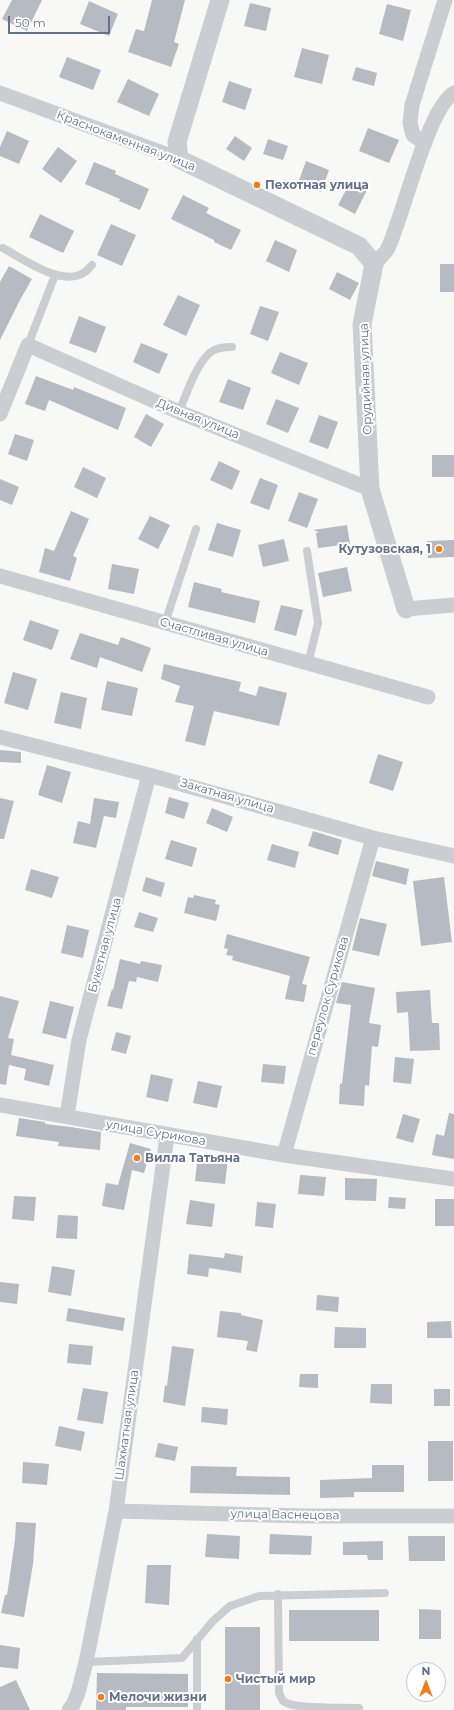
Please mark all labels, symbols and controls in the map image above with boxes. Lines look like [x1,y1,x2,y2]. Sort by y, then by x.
scale bar [10,8,112,34]
text: 50 m [15,15,46,30]
street label: Краснокаменная улица [54,108,198,174]
place label: Пехотная улица [265,178,369,192]
marker: Пехотная улица [252,180,262,190]
street label: Орудийная улица [357,323,375,435]
street label: Дивная улица [154,396,242,442]
place label: Кутузовская, 1 [339,542,431,556]
marker: Кутузовская, 1 [434,544,444,554]
street label: Счастливая улица [158,615,270,659]
street label: Закатная улица [178,776,276,816]
street label: Букетная улица [85,896,125,994]
street label: переулок Сурикова [304,935,352,1057]
street label: улица Сурикова [105,1117,207,1149]
place label: Вилла Татьяна [145,1151,240,1165]
marker: Вилла Татьяна [132,1153,142,1163]
street label: Шахматная улица [112,1369,142,1481]
street label: улица Васнецова [230,1507,340,1523]
north arrow [406,1662,446,1702]
text: N [422,1664,430,1678]
place label: Чистый мир [236,1672,316,1686]
marker: Чистый мир [223,1674,233,1684]
place label: Мелочи жизни [109,1690,207,1704]
marker: Мелочи жизни [96,1692,106,1702]

